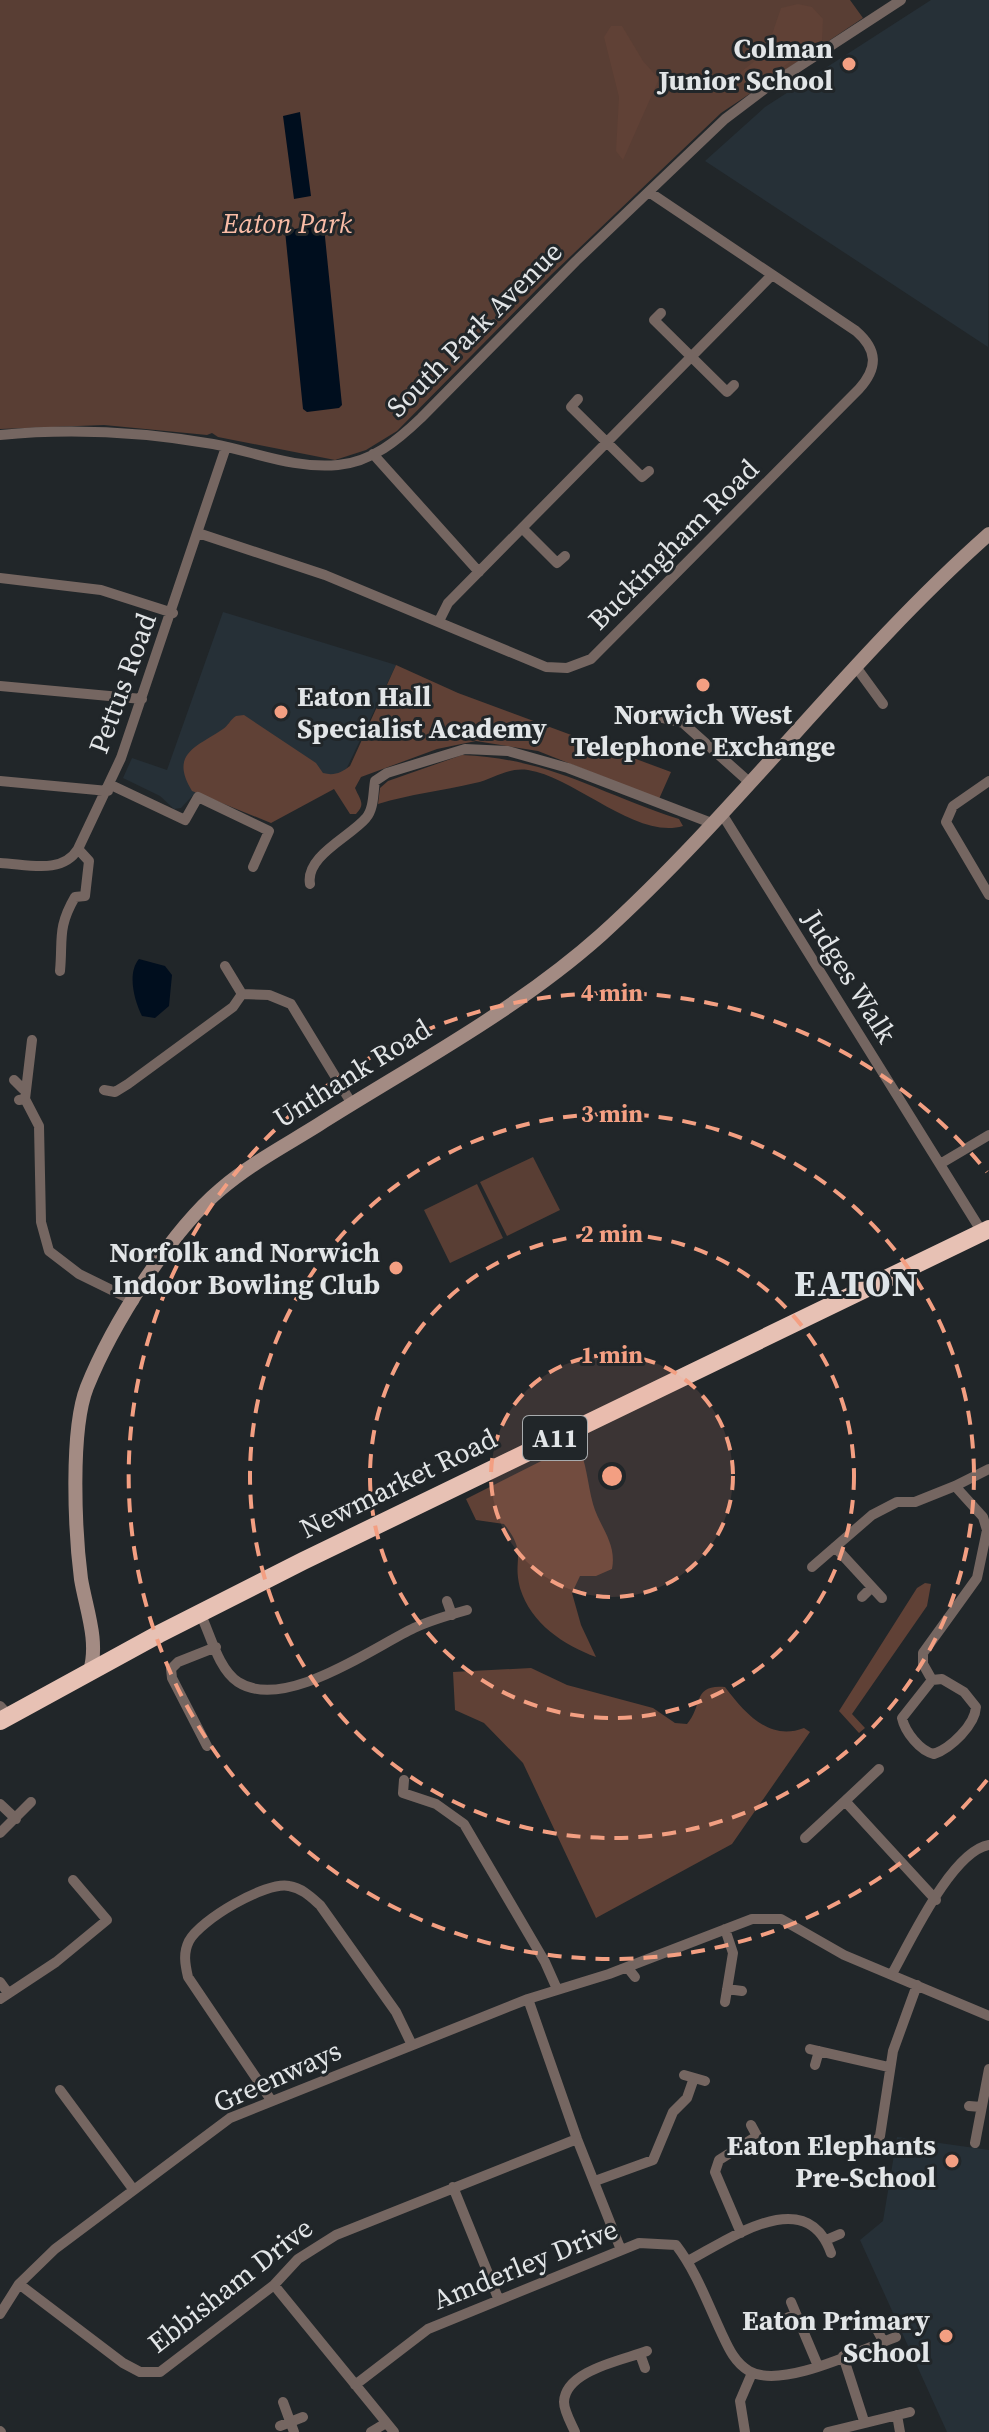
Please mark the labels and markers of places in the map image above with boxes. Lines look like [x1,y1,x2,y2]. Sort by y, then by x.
place label: Colman Junior School [656,29,833,99]
marker: Colman Junior School [840,55,858,73]
marker: Norwich West Telephone Exchange [694,676,712,694]
place label: Eaton Hall Specialist Academy [297,677,547,747]
place label: Norwich West Telephone Exchange [571,695,835,765]
marker: Eaton Hall Specialist Academy [272,703,290,721]
place label: Norfolk and Norwich Indoor Bowling Club [109,1233,380,1303]
marker: Norfolk and Norwich Indoor Bowling Club [387,1259,405,1277]
centre of rings [598,1462,626,1490]
place label: Eaton Elephants Pre-School [726,2126,936,2196]
marker: Eaton Elephants Pre-School [943,2152,961,2170]
place label: Eaton Primary School [742,2301,930,2371]
marker: Eaton Primary School [937,2327,955,2345]

